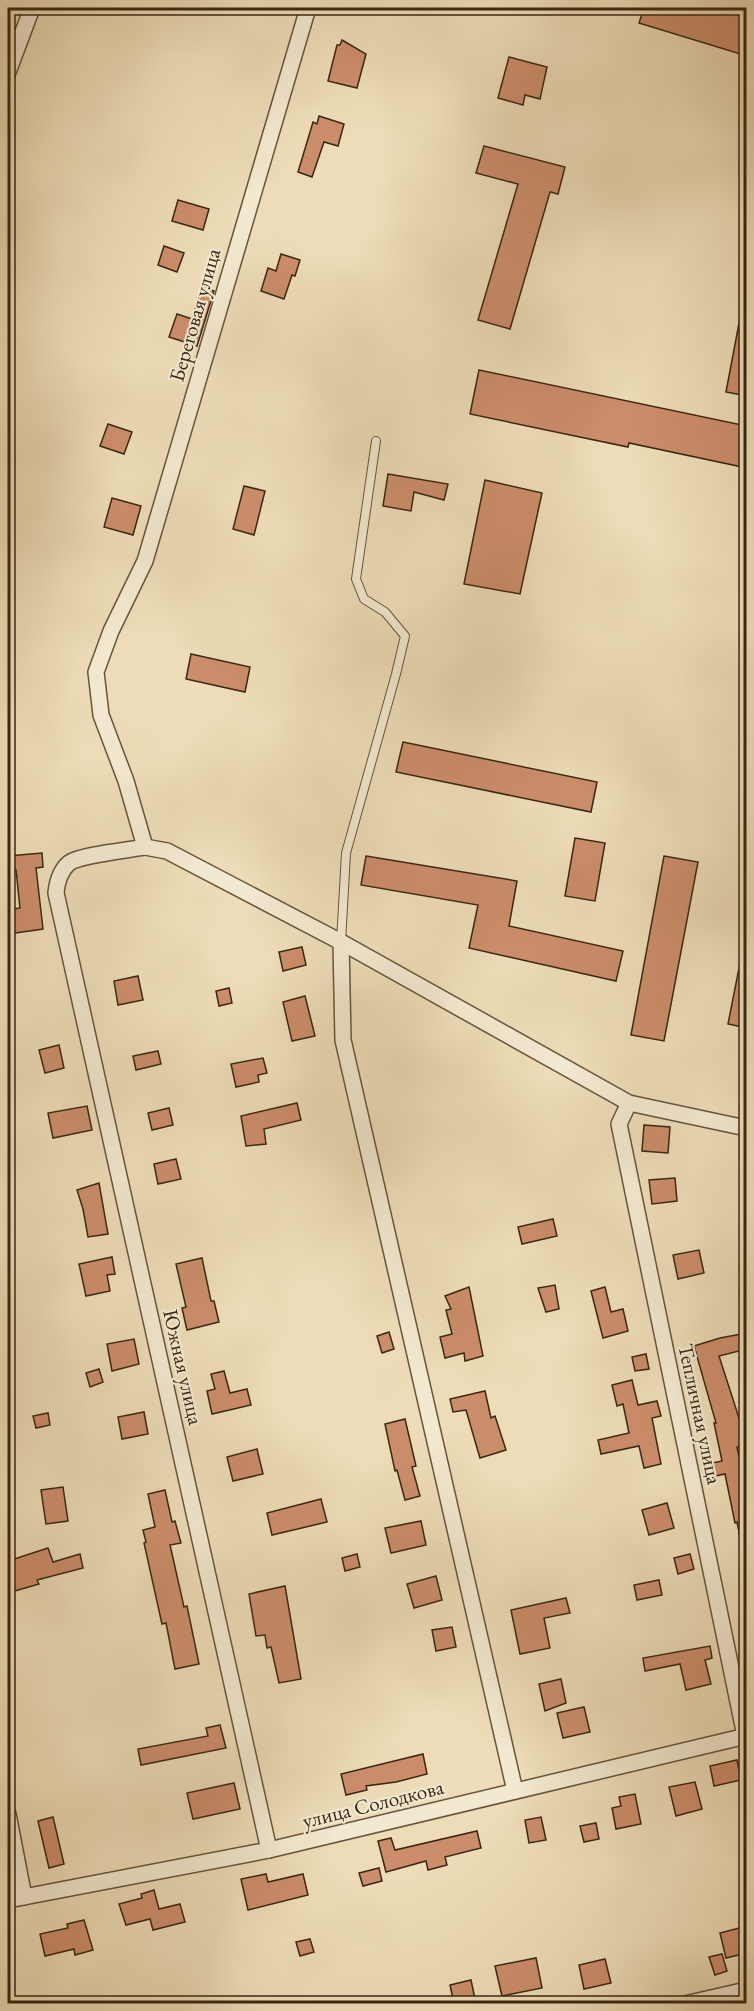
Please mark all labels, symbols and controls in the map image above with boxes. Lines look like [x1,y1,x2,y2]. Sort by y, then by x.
street label: Береговая улица [163,245,227,385]
street label: Южная улица [157,1306,210,1428]
street label: Тепличная улица [672,1341,729,1487]
street label: улица Солодкова [299,1773,447,1834]

